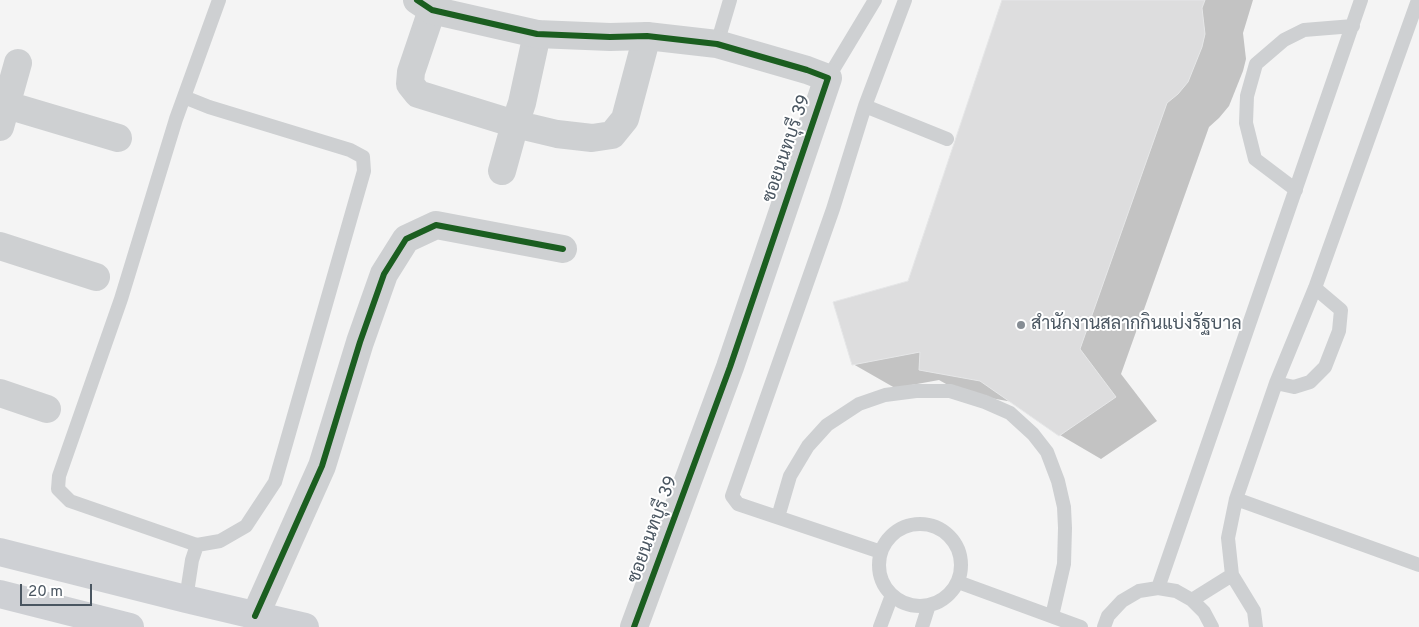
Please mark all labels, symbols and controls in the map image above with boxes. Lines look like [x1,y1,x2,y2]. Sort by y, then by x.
street label: ซอยนนทบุรี 39 [759,92,817,206]
place label: สำนักงานสลากกินแบ่งรัฐบาล [1031,314,1242,336]
marker: สำนักงานสลากกินแบ่งรัฐบาล [1015,319,1027,331]
street label: ซอยนนทบุรี 39 [625,473,683,587]
scale bar [22,574,95,606]
text: 20 m [28,583,63,602]

